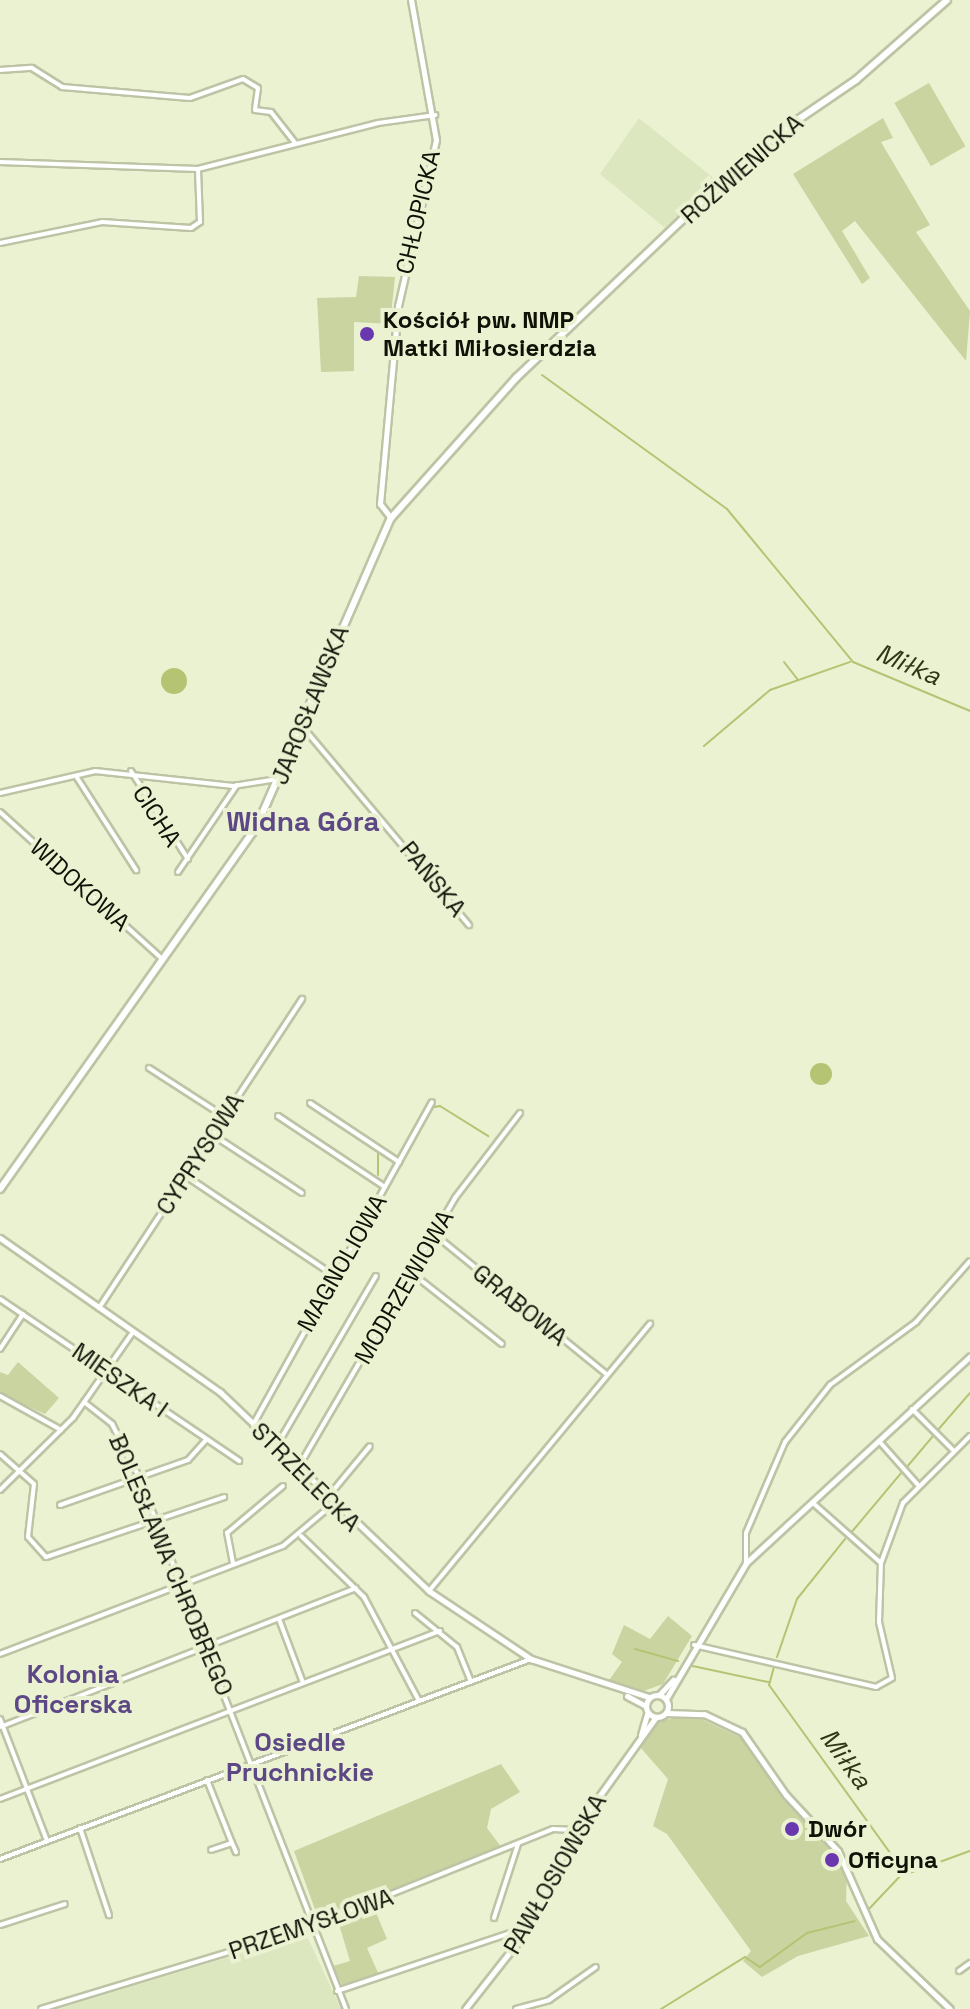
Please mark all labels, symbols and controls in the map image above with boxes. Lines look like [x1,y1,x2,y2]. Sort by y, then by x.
street label: ROŹWIENICKA [675,108,809,230]
street label: CHŁOPICKA [390,147,446,277]
place label: Kościół pw. NMP Matki Miłosierdzia [383,306,596,362]
marker: Kościół pw. NMP Matki Miłosierdzia [358,325,376,343]
street label: JAROSŁAWSKA [265,621,355,789]
water label: Miłka [871,638,945,692]
street label: CICHA [127,780,187,852]
district label: Widna Góra [226,804,380,838]
street label: WIDOKOWA [24,833,136,937]
street label: PAŃSKA [394,836,472,922]
street label: CYPRYSOWA [150,1088,250,1220]
street label: MAGNOLIOWA [291,1189,393,1337]
street label: MODRZEWIOWA [348,1205,460,1369]
street label: GRABOWA [467,1258,573,1352]
street label: MIESZKA I [67,1337,173,1423]
street label: STRZELECKA [245,1416,367,1538]
street label: BOLESŁAWA CHROBREGO [103,1430,239,1700]
district label: Kolonia Oficerska [14,1659,132,1720]
water label: Miłka [813,1723,877,1795]
district label: Osiedle Pruchnickie [226,1727,374,1788]
street label: PAWŁOSIOWSKA [498,1789,612,1959]
place label: Dwór [808,1815,867,1843]
marker: Dwór [783,1820,801,1838]
place label: Oficyna [848,1846,938,1874]
marker: Oficyna [823,1851,841,1869]
street label: PRZEMYSŁOWA [225,1882,397,1966]

